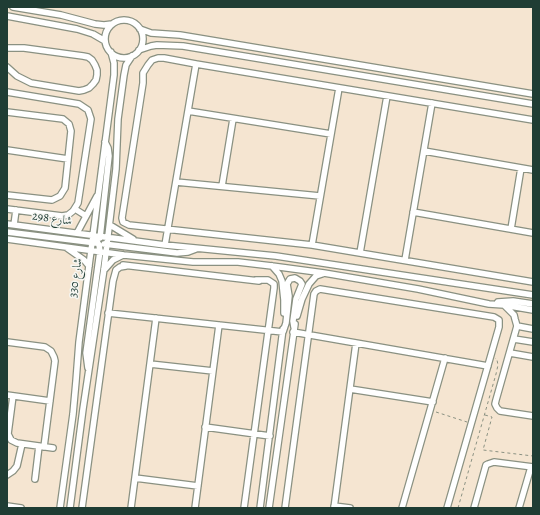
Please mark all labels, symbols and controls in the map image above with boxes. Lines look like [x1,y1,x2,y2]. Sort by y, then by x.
street label: شارع 298 [31,209,73,229]
street label: شارع 330 [66,257,86,299]

